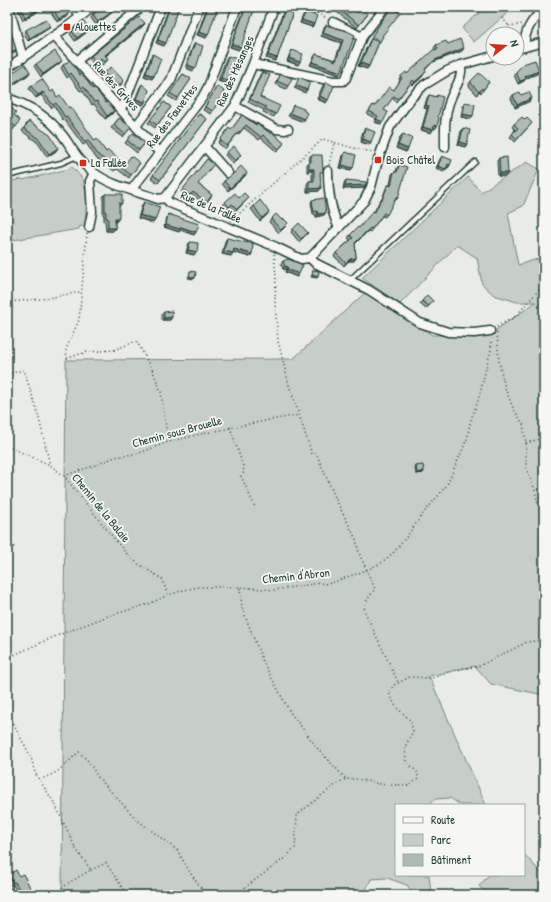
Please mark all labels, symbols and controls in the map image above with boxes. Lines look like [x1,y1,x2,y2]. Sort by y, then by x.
place label: Alouettes [75,18,116,35]
marker: Alouettes [62,22,72,32]
north arrow [485,26,525,66]
street label: Rue des Mésanges [211,32,258,109]
text: N [507,38,522,48]
street label: Rue des Grives [89,57,144,115]
street label: Rue des Fauvettes [142,80,201,151]
place label: Bois Châtel [386,151,436,168]
place label: La Fallée [91,154,127,171]
marker: Bois Châtel [373,155,383,165]
marker: La Fallée [78,158,88,168]
street label: Rue de la Fallée [178,186,244,227]
street label: Chemin sous Brouelle [130,411,224,452]
street label: Chemin de la Balaie [68,470,135,546]
street label: Chemin d'Abron [261,564,331,587]
legend [395,804,525,876]
text: Route [431,811,455,828]
text: Parc [431,831,451,848]
text: Bâtiment [431,851,472,868]

